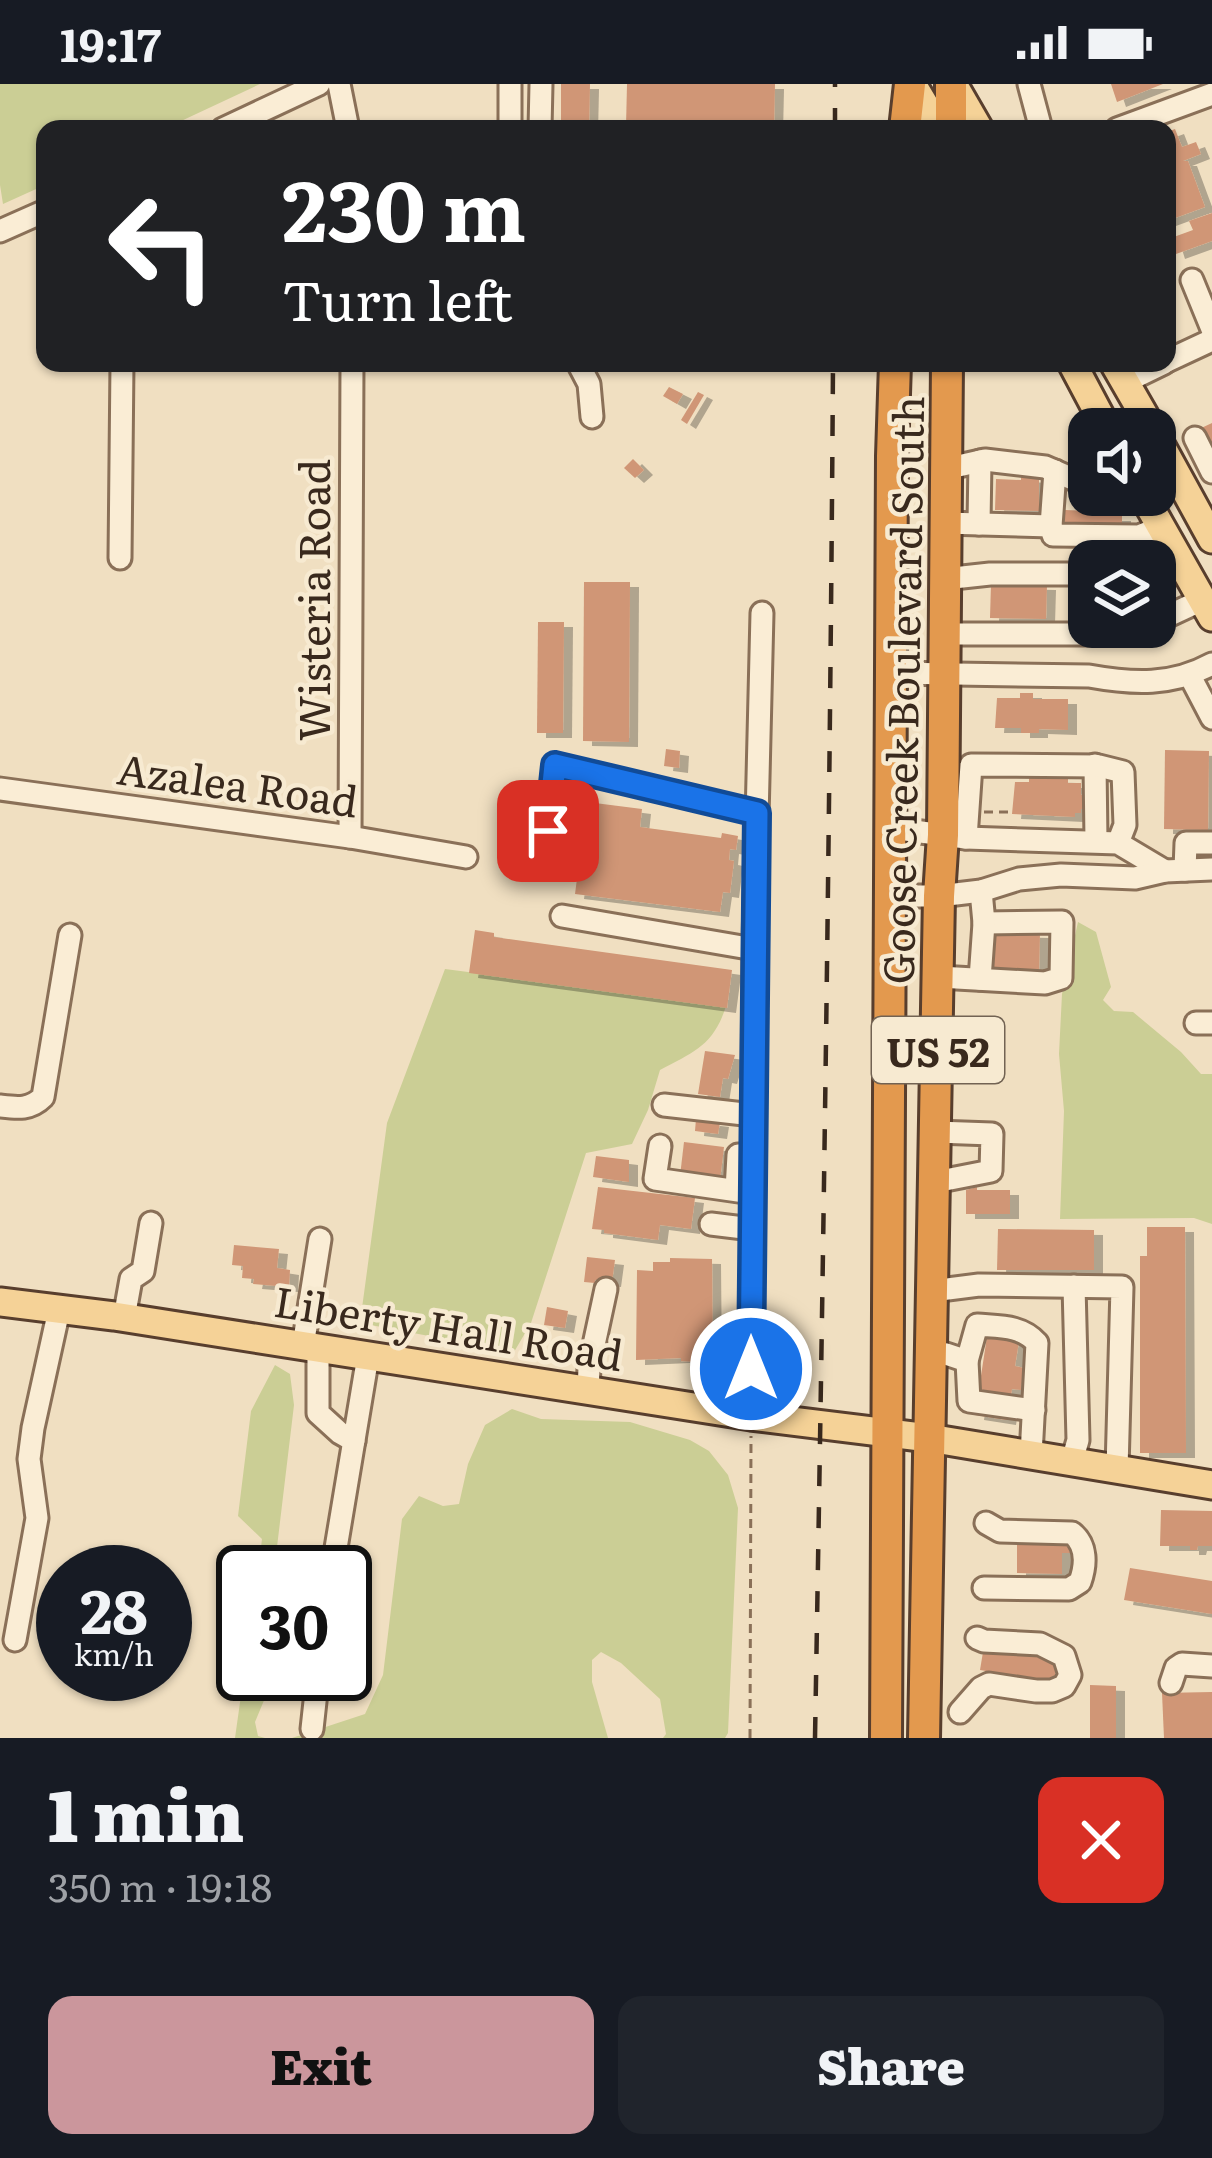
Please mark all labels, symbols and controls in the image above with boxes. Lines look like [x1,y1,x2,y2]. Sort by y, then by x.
text: 19:17 [60,9,161,76]
text: 230 m [282,143,526,268]
icon: left [84,168,240,324]
text: Turn left [282,257,513,338]
street label: Goose Creek Boulevard South [865,395,937,985]
map controls [1068,408,1176,648]
button: sound [1068,408,1176,516]
street label: Wisteria Road [281,459,343,741]
button: layers [1068,540,1176,648]
street label: Azalea Road [114,735,362,831]
pin [497,780,599,882]
icon: arrive [515,798,581,864]
road number: US 52 [872,1017,1004,1083]
street label: Liberty Hall Road [270,1268,628,1384]
position arrow [688,1306,814,1432]
speed limit sign: 30 [216,1545,372,1701]
text: 28 [80,1563,148,1652]
text: km/h [74,1631,154,1675]
text: 1 min [48,1757,244,1864]
button: close [1038,1777,1164,1903]
text: 350 m · 19:18 [48,1856,272,1914]
button: Exit [48,1996,594,2134]
button: Share [618,1996,1164,2134]

